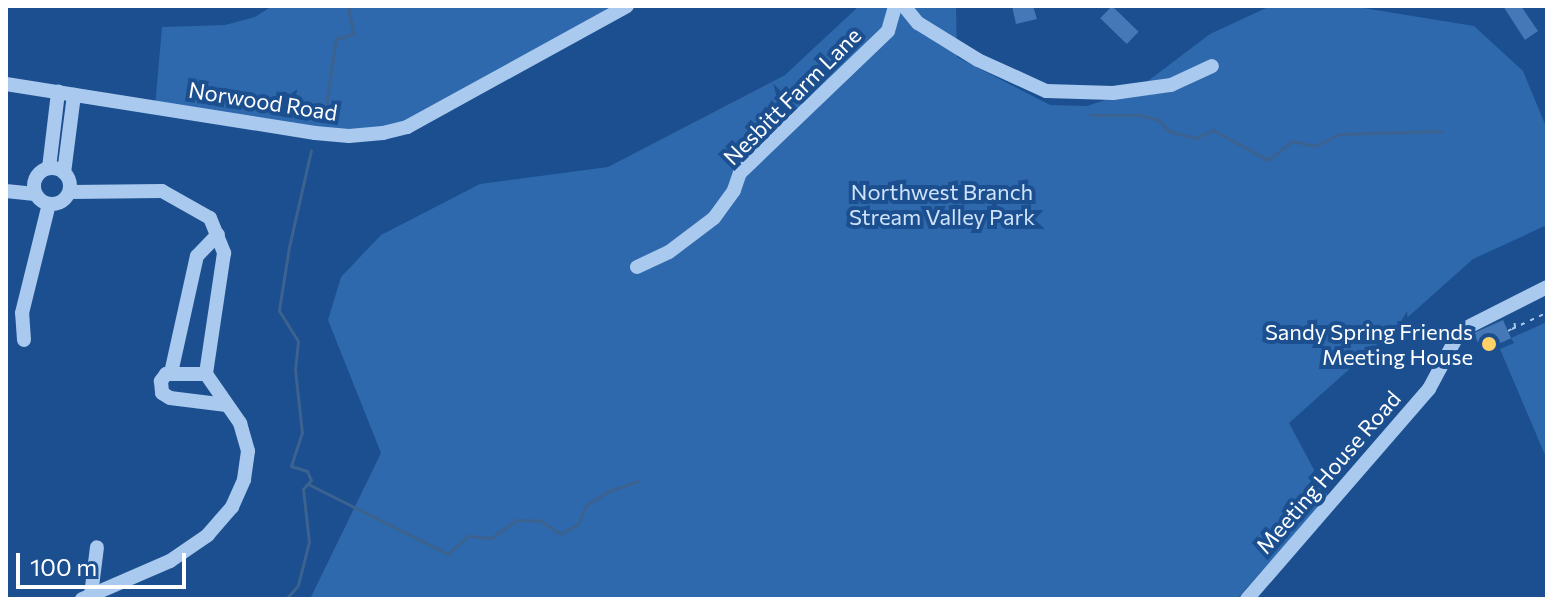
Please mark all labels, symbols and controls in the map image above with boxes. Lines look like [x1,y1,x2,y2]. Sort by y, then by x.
street label: Nesbitt Farm Lane [718,22,866,170]
street label: Norwood Road [187,76,339,126]
park label: Northwest Branch Stream Valley Park [849,178,1035,230]
place label: Sandy Spring Friends Meeting House [1265,318,1473,370]
marker: Sandy Spring Friends Meeting House [1480,335,1498,353]
street label: Meeting House Road [1250,385,1406,559]
scale bar [20,537,190,587]
text: 100 m [30,552,97,581]

